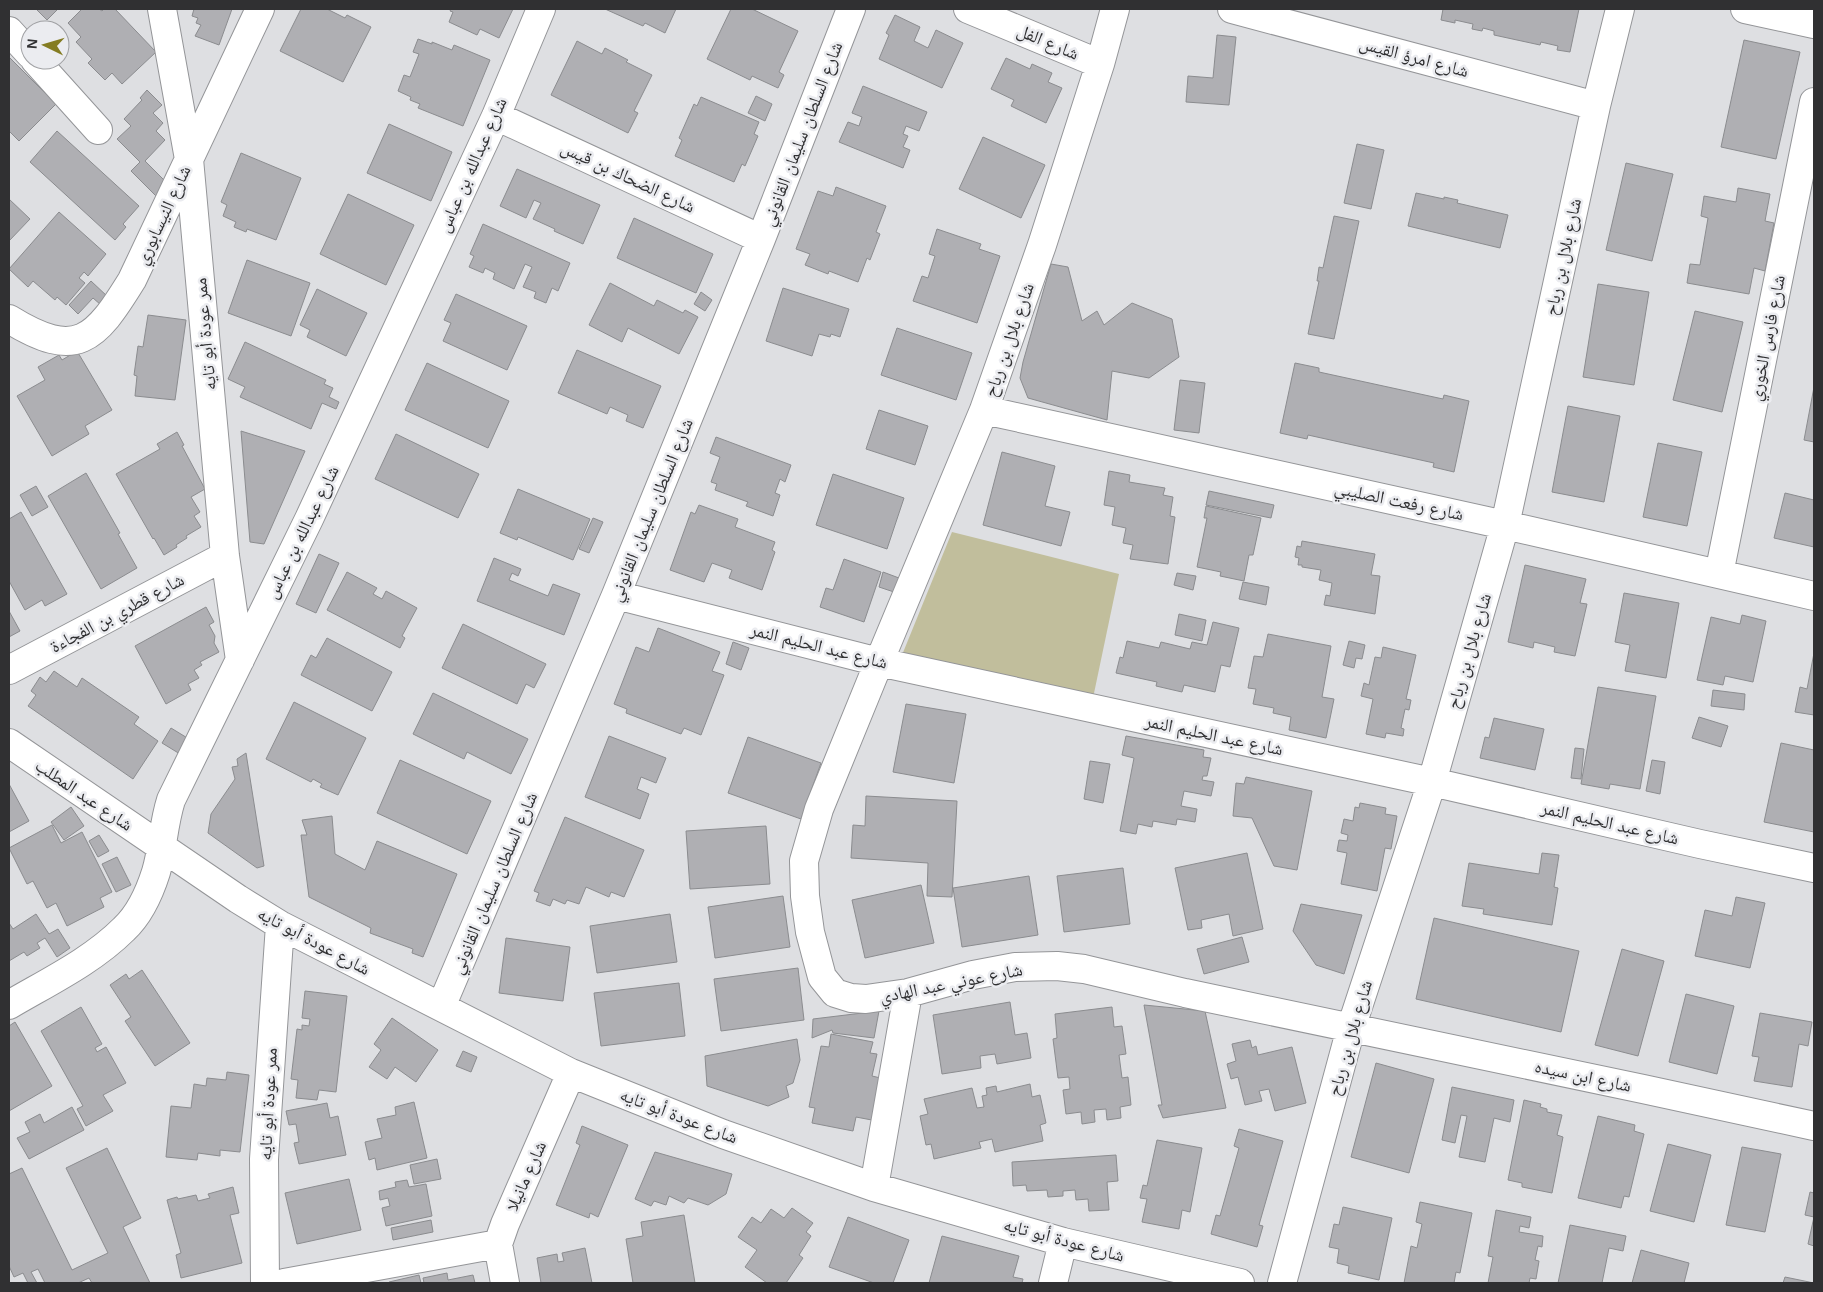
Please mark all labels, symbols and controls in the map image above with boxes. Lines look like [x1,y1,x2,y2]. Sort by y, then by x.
north arrow [20,20,70,70]
street label: شارع الفل [1014,20,1082,65]
street label: شارع امرؤ القيس [1357,33,1471,82]
text: N [24,38,40,50]
street label: شارع السلطان سليمان القانوني [758,39,851,231]
street label: شارع عبدالله بن عباس [433,95,512,236]
street label: شارع الضحاك بن قيس [557,137,698,218]
street label: شارع النيسابوري [131,162,199,270]
street label: شارع بلال بن رباح [1541,197,1587,318]
street label: شارع فارس الخوري [1745,273,1794,404]
street label: ممر عودة أبو تايه [189,277,220,391]
street label: شارع بلال بن رباح [980,280,1040,400]
street label: شارع السلطان سليمان القانوني [605,416,701,606]
street label: شارع عبدالله بن عباس [261,462,344,602]
street label: شارع رفعت الصليبي [1332,478,1465,529]
street label: شارع قطري بن الفجاءة [47,569,190,661]
street label: شارع بلال بن رباح [1443,591,1497,712]
street label: شارع عبد الحليم النمر [747,619,890,675]
street label: شارع عبد الحليم النمر [1142,710,1285,761]
street label: شارع عبد المطلب [31,755,136,836]
street label: شارع السلطان سليمان القانوني [447,789,546,979]
street label: شارع عبد الحليم النمر [1538,797,1681,851]
street label: شارع عودة أبو تايه [254,902,374,980]
street label: شارع عوني عبد الهادي [878,959,1025,1011]
street label: شارع بلال بن رباح [1324,978,1378,1099]
street label: ممر عودة أبو تايه [254,1047,281,1161]
street label: شارع ابن سيده [1533,1056,1633,1097]
street label: شارع عودة أبو تايه [617,1084,741,1149]
street label: شارع مانيلا [502,1138,551,1214]
street label: شارع عودة أبو تايه [1001,1214,1127,1267]

